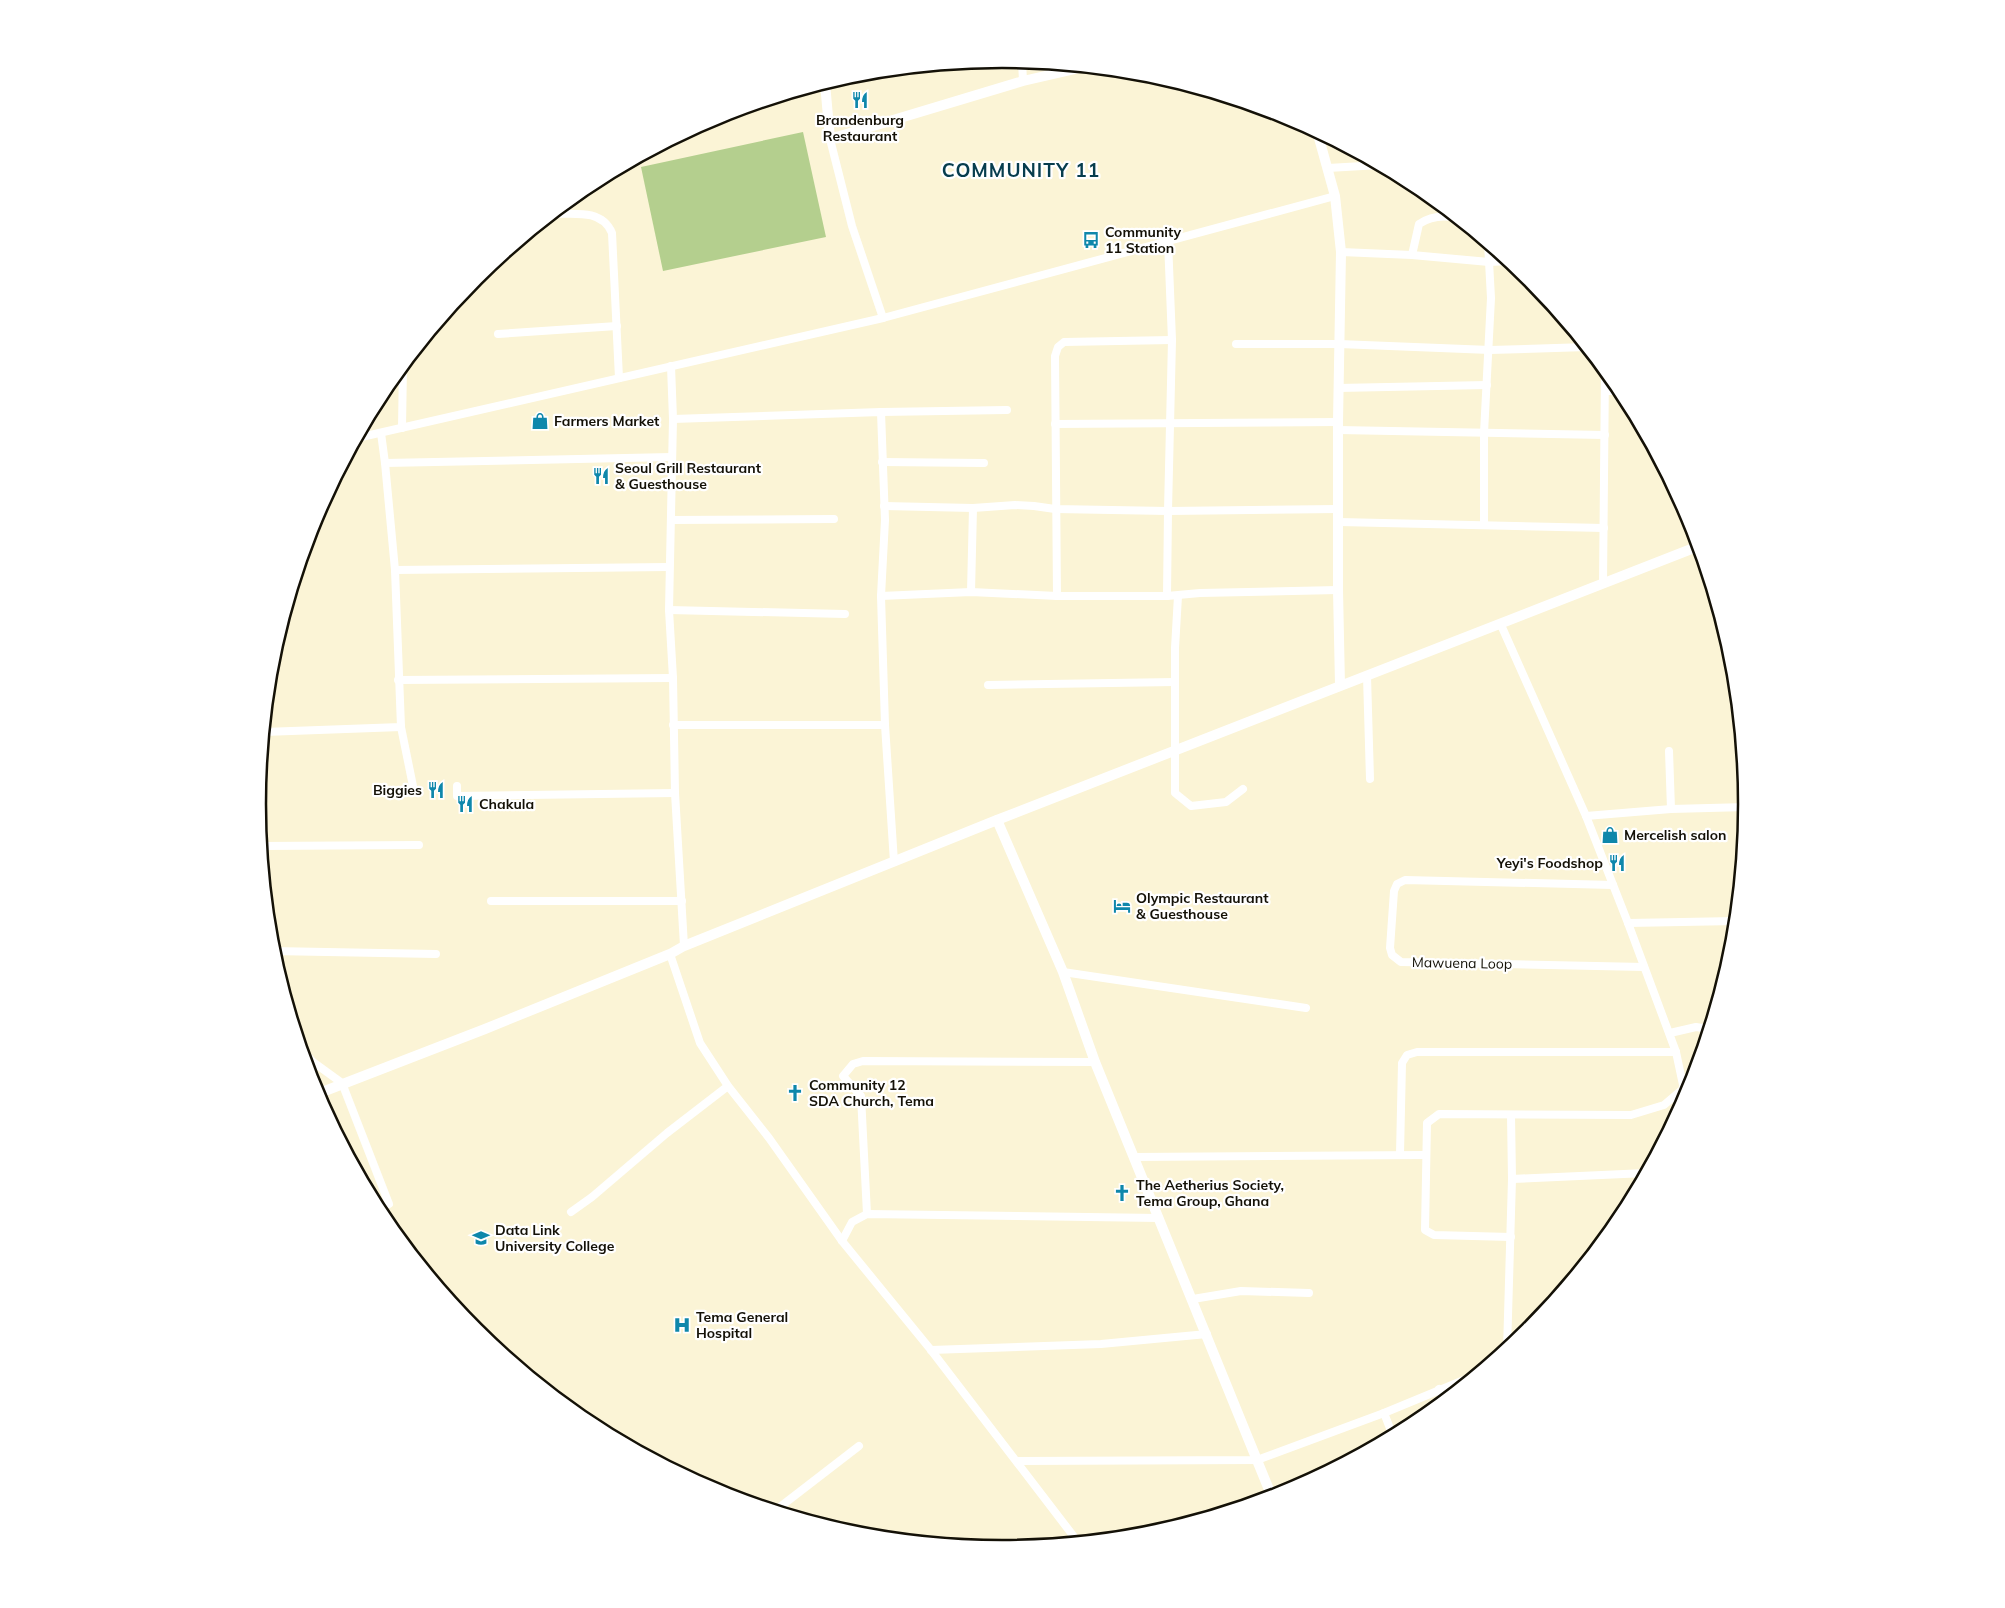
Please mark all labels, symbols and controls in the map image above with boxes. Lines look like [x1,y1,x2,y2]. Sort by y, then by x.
restaurant icon: Brandenburg Restaurant [850,90,870,110]
place label: Brandenburg Restaurant [816,111,904,145]
district label: COMMUNITY 11 [942,158,1100,182]
place label: Community 11 Station [1105,223,1181,257]
bus stop icon: Community 11 Station [1081,230,1101,250]
shop icon: Farmers Market [530,411,550,431]
place label: Farmers Market [554,412,660,430]
place label: Seoul Grill Restaurant & Guesthouse [615,459,762,493]
restaurant icon: Seoul Grill Restaurant & Guesthouse [591,466,611,486]
restaurant icon: Biggies [426,780,446,800]
place label: Biggies [373,781,422,799]
restaurant icon: Chakula [455,794,475,814]
place label: Chakula [479,795,534,813]
shop icon: Mercelish salon [1600,825,1620,845]
place label: Mercelish salon [1624,826,1727,844]
restaurant icon: Yeyi's Foodshop [1607,853,1627,873]
place label: Yeyi's Foodshop [1496,854,1603,872]
place label: Olympic Restaurant & Guesthouse [1136,889,1269,923]
hotel icon: Olympic Restaurant & Guesthouse [1112,896,1132,916]
street label: Mawuena Loop [1412,953,1512,973]
place label: Community 12 SDA Church, Tema [809,1076,934,1110]
church icon: Community 12 SDA Church, Tema [785,1083,805,1103]
place label: The Aetherius Society, Tema Group, Ghana [1136,1176,1284,1210]
church icon: The Aetherius Society, Tema Group, Ghana [1112,1183,1132,1203]
place label: Data Link University College [495,1221,615,1255]
school or university icon: Data Link University College [471,1228,491,1248]
place label: Tema General Hospital [696,1308,788,1342]
hospital icon: Tema General Hospital [672,1315,692,1335]

